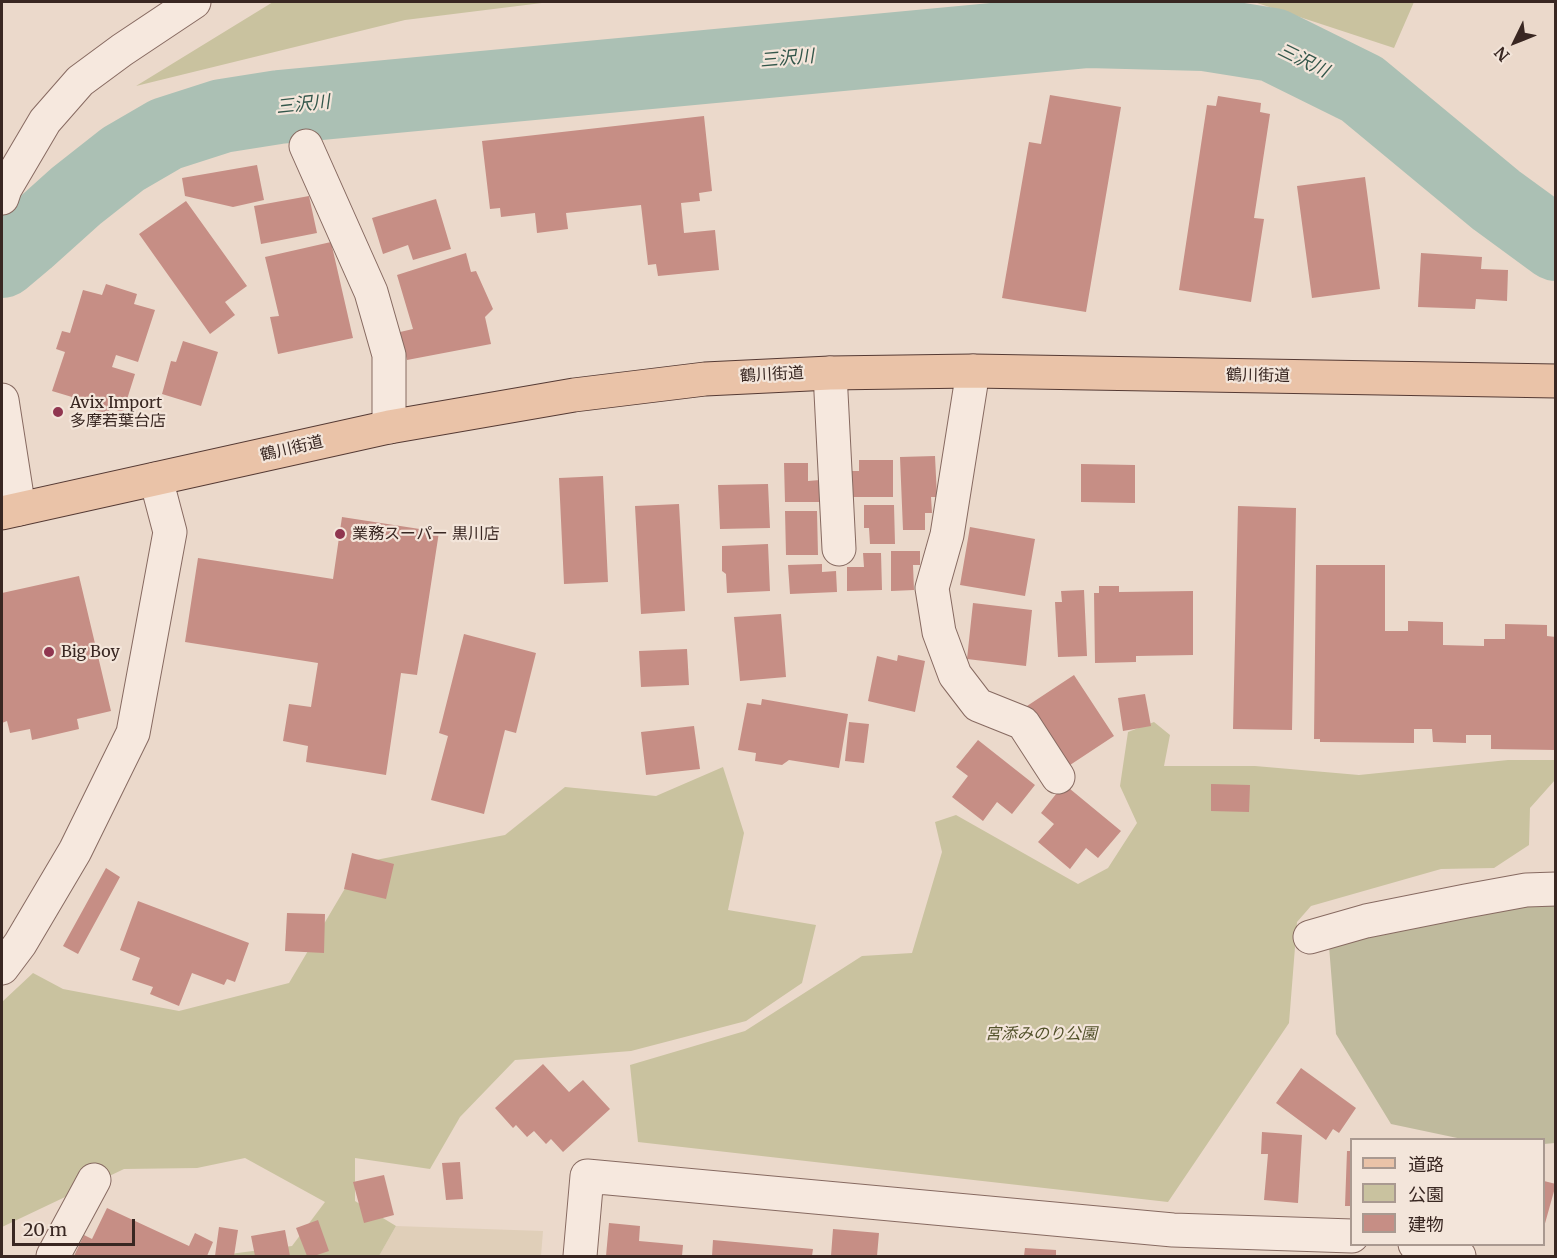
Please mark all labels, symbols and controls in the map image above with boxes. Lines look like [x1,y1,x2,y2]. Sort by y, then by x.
north arrow [1485,12,1545,72]
water label: 三沢川 [1274,39,1332,83]
text: N [1490,43,1513,66]
water label: 三沢川 [759,46,815,72]
water label: 三沢川 [275,91,331,119]
street label: 鶴川街道 [740,364,804,386]
street label: 鶴川街道 [1226,366,1290,386]
place label: Avix Import 多摩若葉台店 [70,393,166,431]
marker: Avix Import 多摩若葉台店 [51,405,65,419]
street label: 鶴川街道 [259,432,325,466]
place label: 業務スーパー 黒川店 [352,524,500,544]
marker: 業務スーパー 黒川店 [333,527,347,541]
place label: Big Boy [61,642,120,662]
marker: Big Boy [42,645,56,659]
park label: 宮添みのり公園 [985,1024,1097,1044]
legend [1350,1138,1545,1246]
text: 道路 [1408,1153,1444,1176]
text: 公園 [1408,1183,1444,1206]
scale bar [15,1207,138,1245]
text: 建物 [1408,1213,1444,1236]
text: 20 m [23,1218,67,1241]

